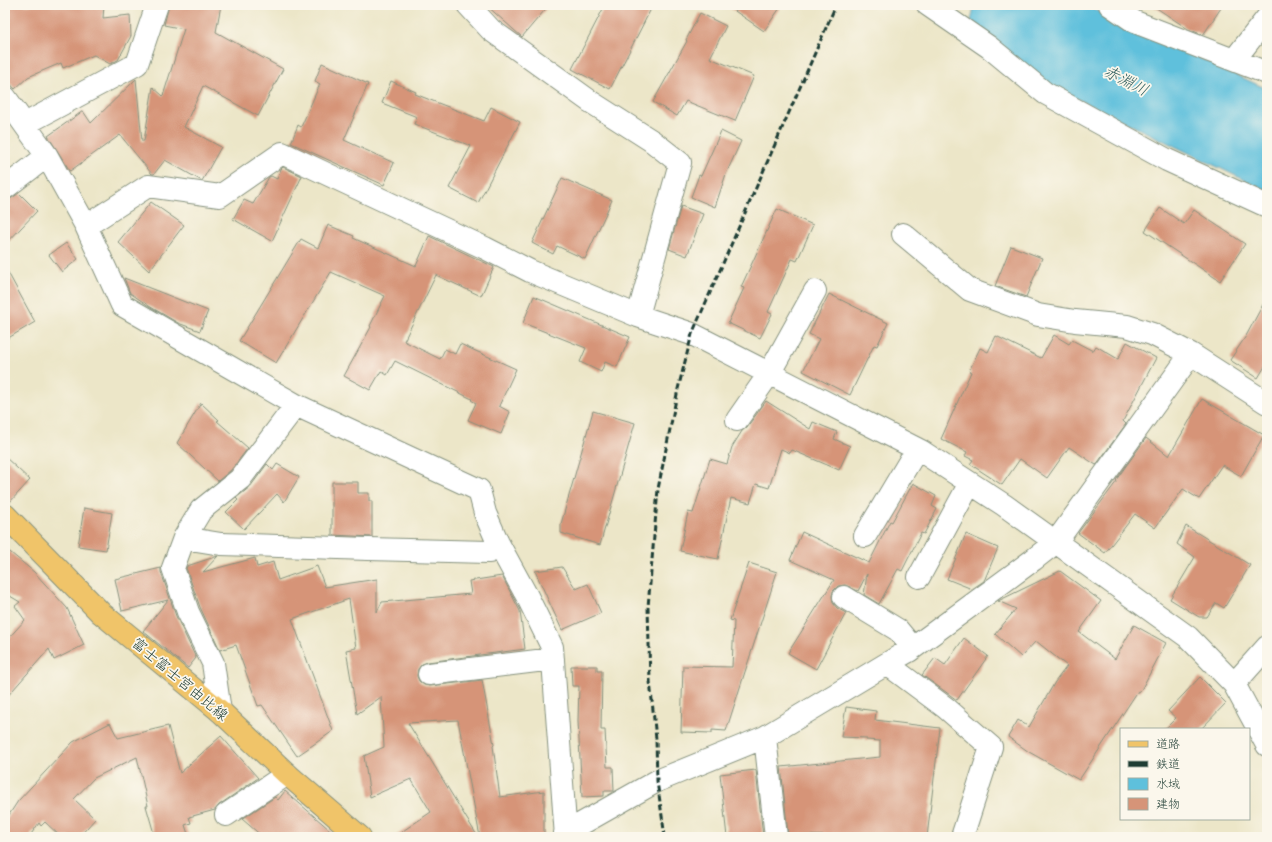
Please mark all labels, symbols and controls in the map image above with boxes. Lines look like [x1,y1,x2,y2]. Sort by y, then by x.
water label: 赤淵川 [1101,62,1151,100]
street label: 富士富士宮由比線 [128,634,232,724]
legend [1120,728,1250,820]
text: 道路 [1156,737,1180,751]
text: 鉄道 [1156,757,1180,771]
text: 水域 [1156,777,1180,791]
text: 建物 [1156,797,1180,811]

